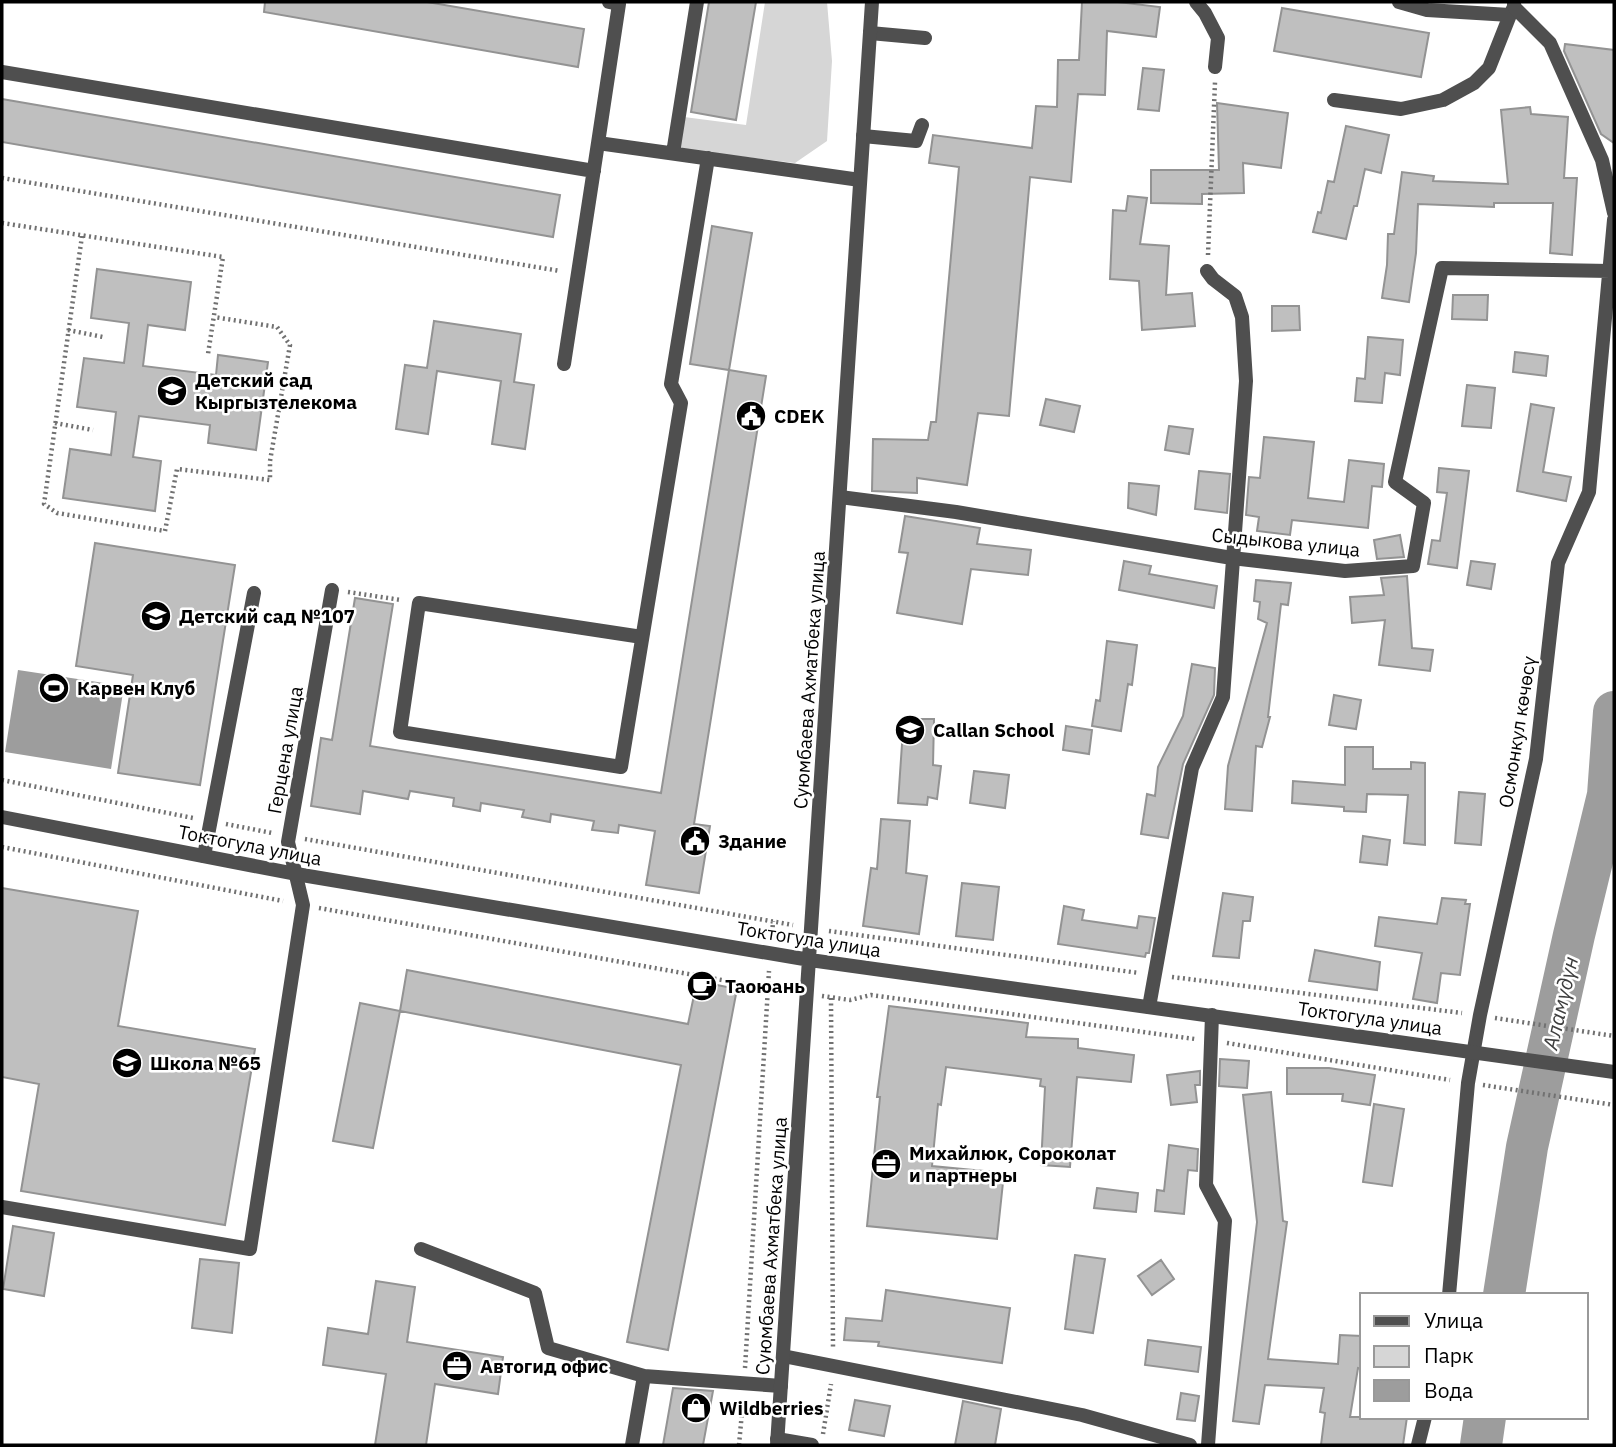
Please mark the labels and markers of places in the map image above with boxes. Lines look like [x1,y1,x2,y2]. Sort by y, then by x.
place label: Детский сад Кыргызтелекома [195,368,357,414]
school or university icon: Детский сад Кыргызтелекома [155,374,189,408]
public building icon: CDEK [734,399,768,433]
place label: CDEK [774,404,824,428]
school or university icon: Детский сад №107 [139,599,173,633]
place label: Детский сад №107 [179,604,355,628]
sports icon: Карвен Клуб [37,671,71,705]
place label: Карвен Клуб [77,676,196,700]
school or university icon: Callan School [893,713,927,747]
place label: Callan School [933,718,1055,742]
public building icon: Здание [678,824,712,858]
place label: Здание [718,829,787,853]
cafe icon: Таоюань [685,969,719,1003]
place label: Таоюань [725,974,805,998]
school or university icon: Школа №65 [110,1046,144,1080]
place label: Школа №65 [150,1051,261,1075]
place label: Михайлюк, Сороколат и партнеры [909,1141,1116,1187]
office icon: Михайлюк, Сороколат и партнеры [869,1147,903,1181]
office icon: Автогид офис [440,1349,474,1383]
place label: Автогид офис [480,1354,609,1378]
shop icon: Wildberries [679,1391,713,1425]
place label: Wildberries [719,1396,824,1420]

